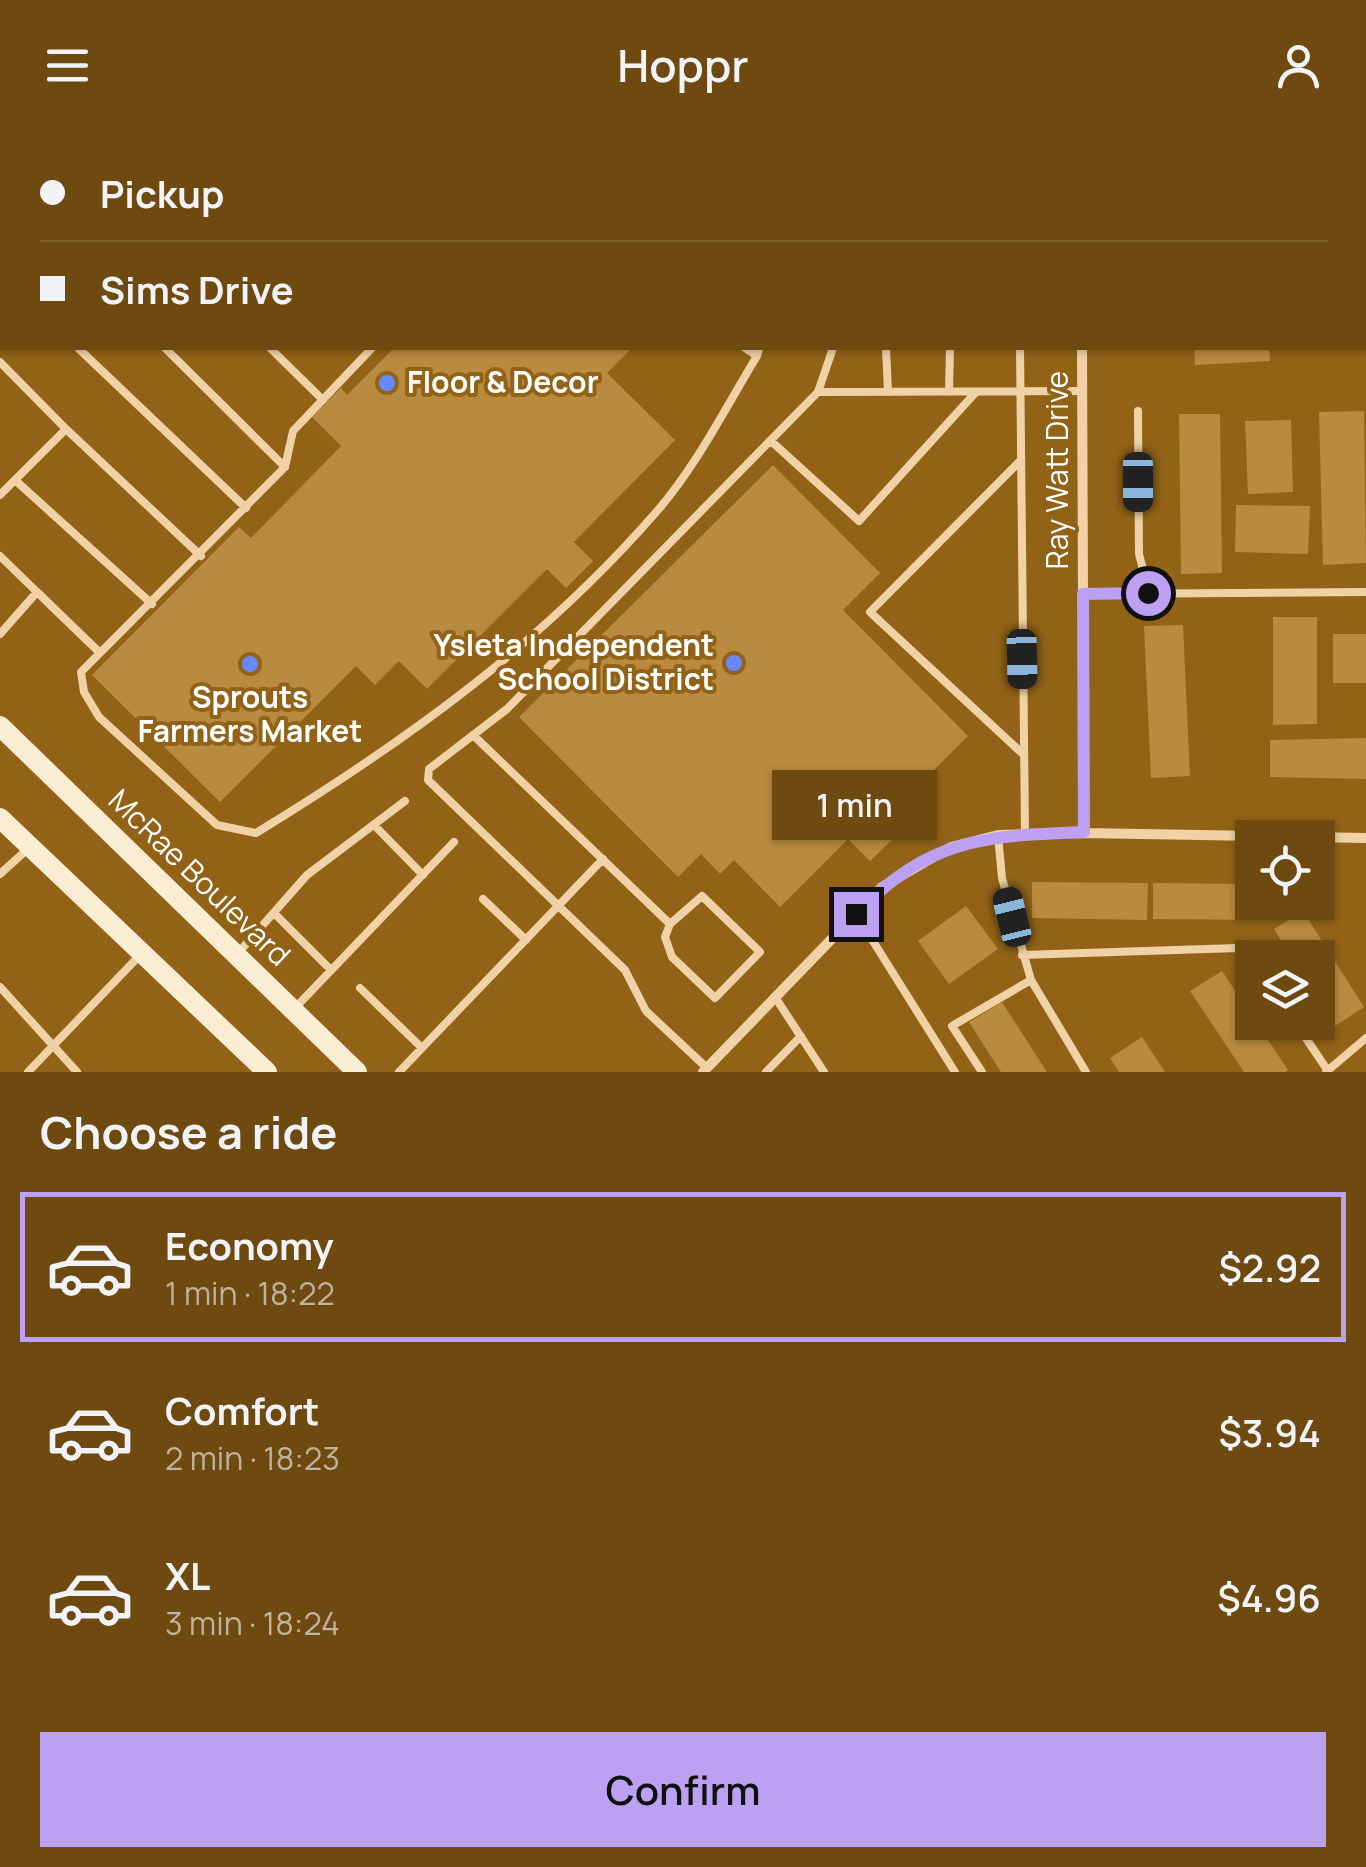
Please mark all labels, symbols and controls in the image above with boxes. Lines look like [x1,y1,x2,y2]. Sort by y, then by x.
text: Hoppr [617,34,749,96]
icon: menu [40,38,95,93]
icon: person [1271,38,1326,93]
text: Pickup [100,167,224,219]
text: Sims Drive [100,263,294,315]
place label: Floor & Decor [407,361,599,402]
street label: Ray Watt Drive [1036,371,1077,569]
marker: Floor & Decor [376,372,398,394]
car [1123,452,1153,512]
route start [1126,571,1171,616]
place label: Ysleta Independent School District [434,624,714,699]
car [1006,629,1038,689]
marker: Ysleta Independent School District [723,652,745,674]
marker: Sprouts Farmers Market [239,653,261,675]
place label: Sprouts Farmers Market [138,676,362,751]
callout: 1 min [774,769,938,839]
street label: McRae Boulevard [100,779,300,974]
text: 1 min [816,783,893,827]
map controls [1235,820,1335,1040]
button: locate [1235,820,1335,920]
car [990,884,1034,950]
route end [834,892,879,937]
button: layers [1235,940,1335,1040]
text: Choose a ride [40,1101,337,1163]
text: Economy [165,1219,334,1271]
icon: car [45,1222,135,1312]
text: $2.92 [1219,1241,1321,1293]
text: 1 min · 18:22 [165,1271,335,1315]
text: Comfort [165,1384,319,1436]
icon: car [45,1387,135,1477]
text: $3.94 [1218,1406,1321,1458]
text: 2 min · 18:23 [165,1436,340,1480]
text: XL [165,1549,210,1601]
icon: car [45,1552,135,1642]
text: $4.96 [1217,1571,1321,1623]
text: 3 min · 18:24 [165,1601,340,1645]
button: Confirm [40,1732,1326,1847]

